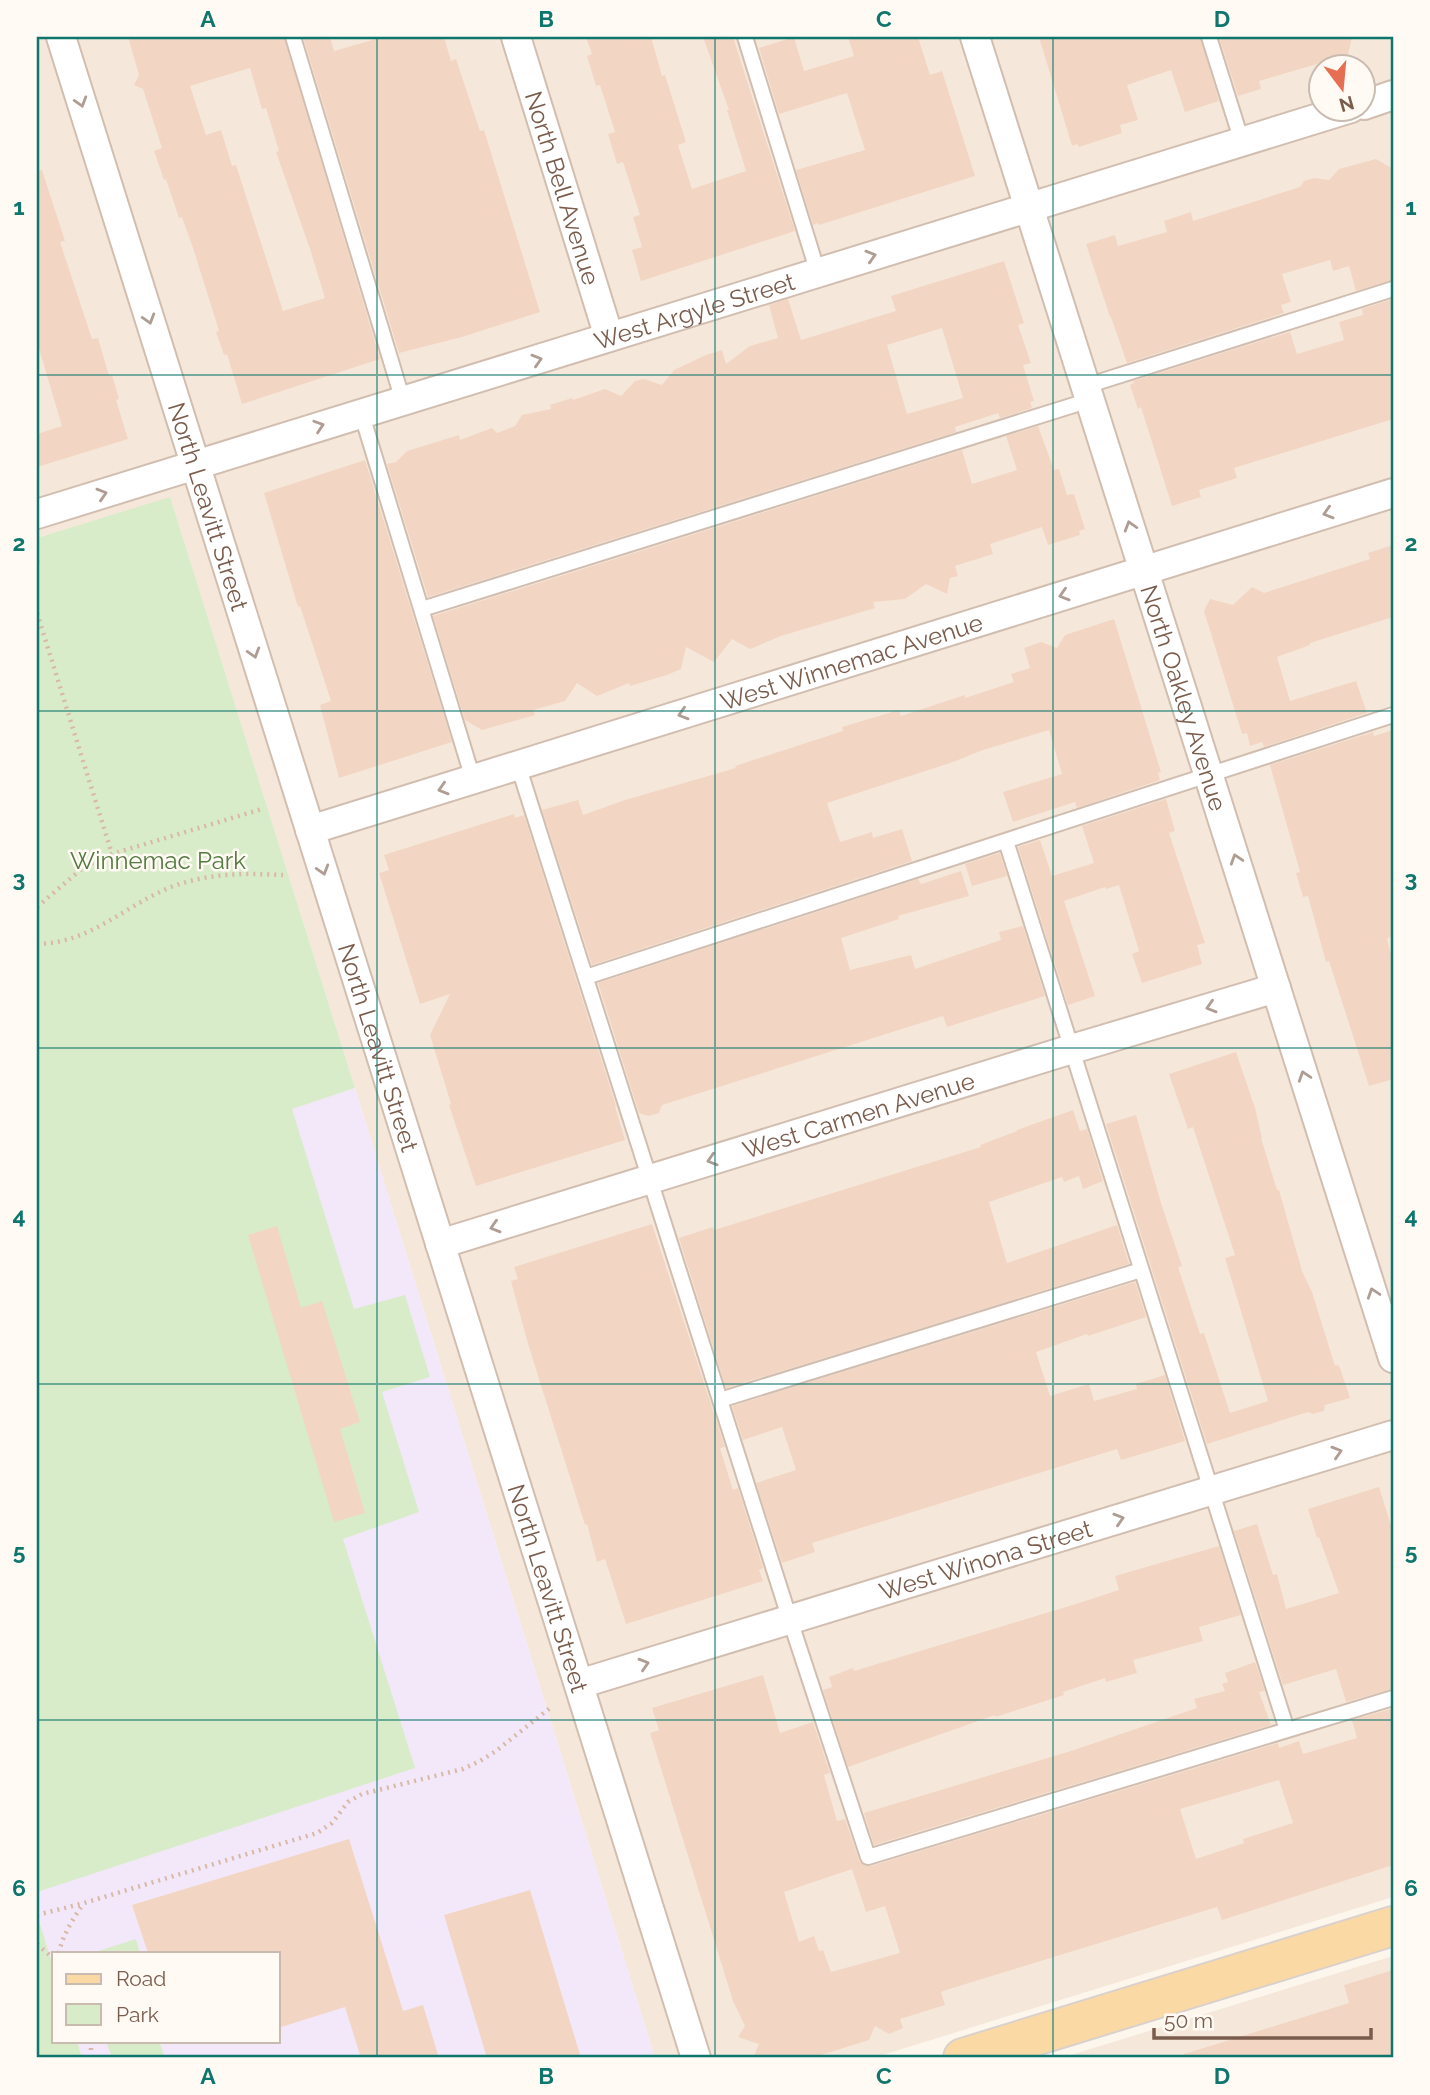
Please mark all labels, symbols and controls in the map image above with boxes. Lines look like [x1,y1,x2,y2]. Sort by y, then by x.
text: A [200,5,216,32]
text: B [538,5,554,32]
text: C [876,5,892,32]
text: D [1214,5,1230,32]
north arrow [1308,52,1378,122]
street label: North Bell Avenue [519,87,606,288]
text: N [1337,92,1357,117]
one-way arrow [73,96,88,108]
text: 1 [13,193,25,220]
text: 1 [1405,193,1417,220]
one-way arrow [865,250,877,265]
street label: West Argyle Street [591,266,798,355]
one-way arrow [141,313,156,325]
one-way arrow [530,353,542,368]
street label: North Leavitt Street [162,399,255,614]
one-way arrow [313,419,325,434]
one-way arrow [96,487,108,502]
one-way arrow [1322,505,1334,520]
one-way arrow [1124,520,1138,532]
text: 2 [13,529,25,556]
text: 2 [1405,529,1417,556]
street label: North Oakley Avenue [1135,581,1233,814]
one-way arrow [1058,587,1070,602]
street label: West Winnemac Avenue [717,607,986,716]
one-way arrow [246,646,261,658]
one-way arrow [677,706,690,720]
one-way arrow [437,781,449,795]
park label: Winnemac Park [70,846,246,875]
one-way arrow [1229,854,1244,866]
one-way arrow [314,864,329,876]
text: 3 [13,865,25,892]
text: 3 [1405,865,1417,892]
street label: North Leavitt Street [332,940,425,1155]
one-way arrow [1205,999,1217,1014]
street label: West Carmen Avenue [739,1065,978,1164]
one-way arrow [1298,1071,1312,1083]
one-way arrow [706,1152,718,1167]
text: 4 [12,1202,26,1229]
text: 4 [1404,1202,1418,1229]
one-way arrow [489,1219,501,1234]
one-way arrow [1366,1287,1381,1299]
one-way arrow [1330,1446,1342,1461]
street label: North Leavitt Street [502,1481,595,1696]
street label: West Winona Street [876,1513,1095,1606]
one-way arrow [1113,1513,1125,1528]
text: 5 [13,1538,26,1565]
text: 5 [1405,1538,1418,1565]
one-way arrow [637,1658,649,1673]
text: 6 [12,1874,26,1901]
text: 6 [1404,1874,1418,1901]
legend [52,1952,280,2042]
text: Road [116,1966,166,1991]
scale bar [1154,1997,1370,2041]
text: Park [116,2002,159,2027]
text: 50 m [1164,2008,1213,2033]
text: A [200,2062,216,2089]
text: B [538,2062,554,2089]
text: C [876,2062,892,2089]
text: D [1214,2062,1230,2089]

